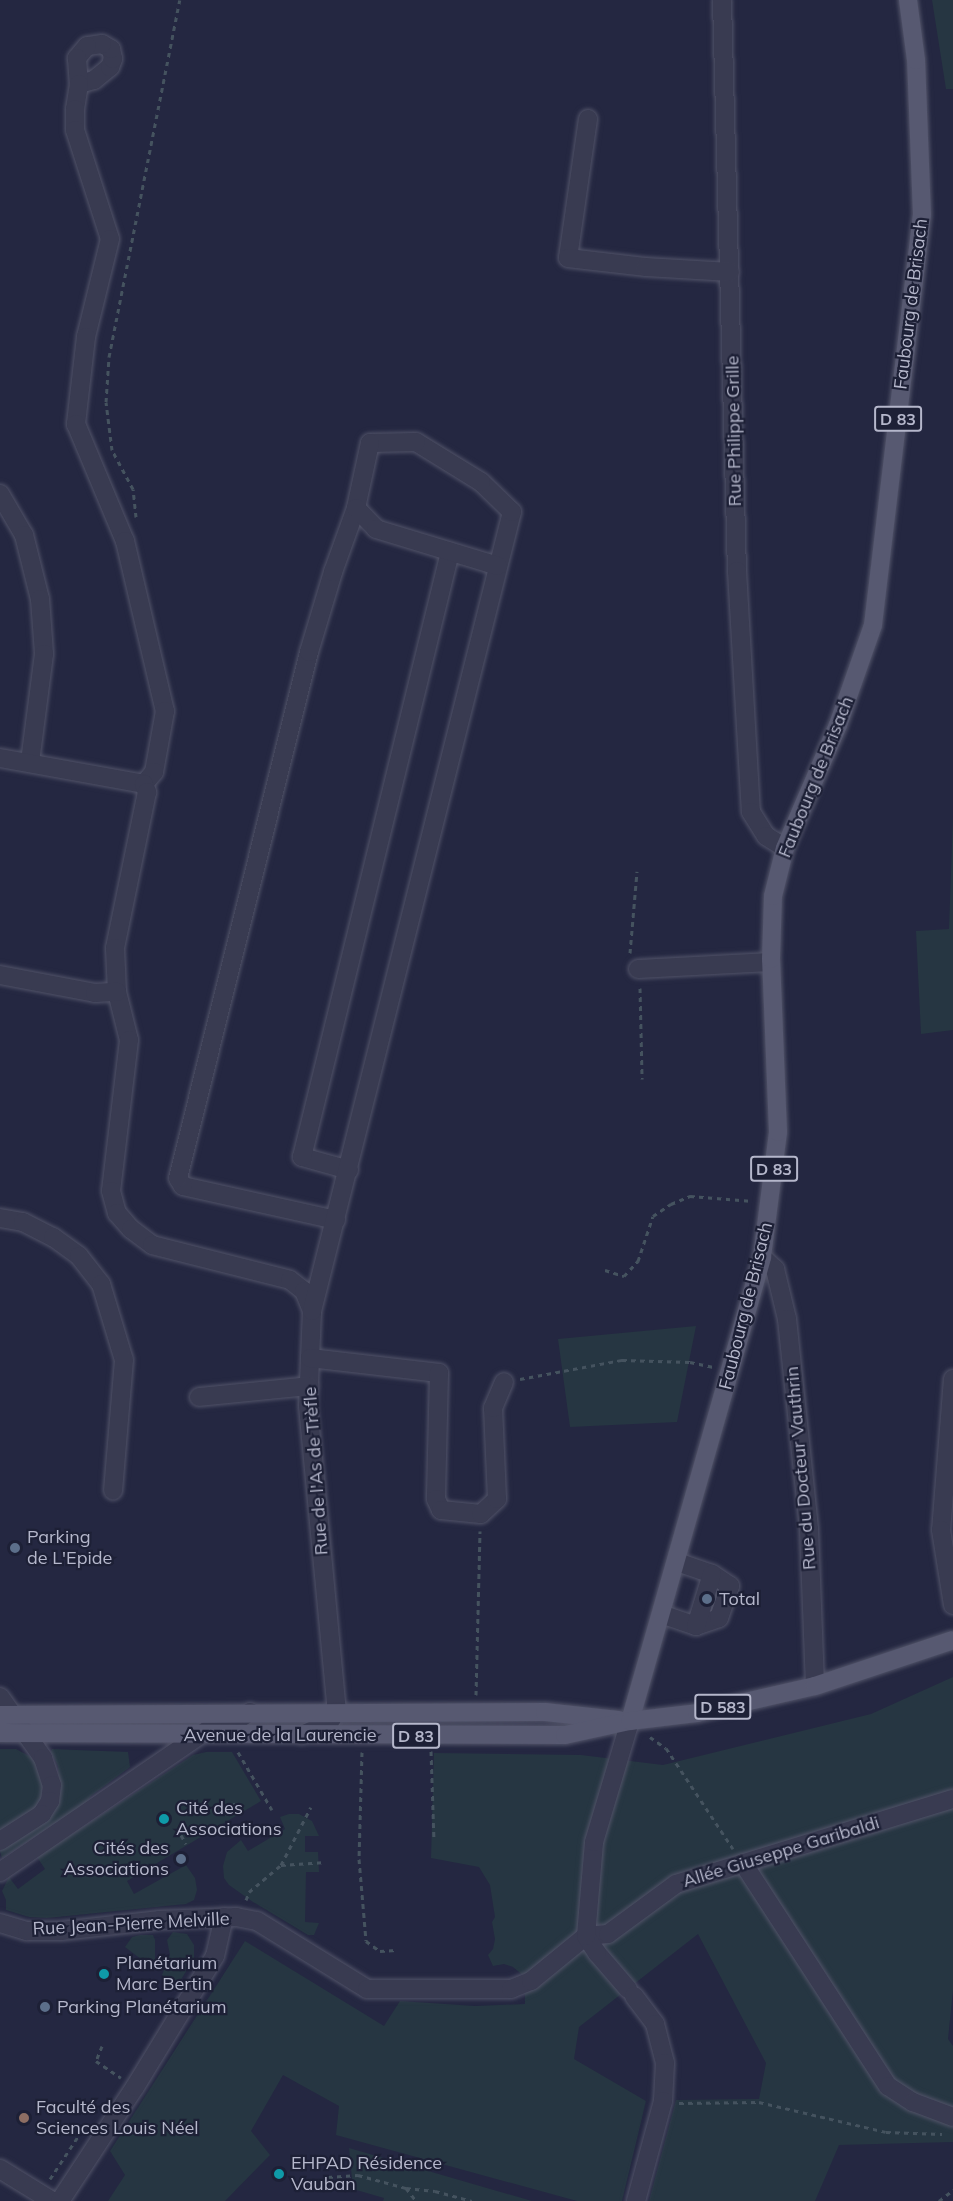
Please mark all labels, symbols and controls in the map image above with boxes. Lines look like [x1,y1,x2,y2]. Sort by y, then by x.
street label: Faubourg de Brisach [890,217,932,391]
street label: Rue Philippe Grille [722,355,746,507]
road number: D 83 [874,406,922,432]
street label: Faubourg de Brisach [774,693,858,861]
road number: D 83 [750,1156,798,1182]
street label: Faubourg de Brisach [715,1220,777,1392]
street label: Rue du Docteur Vauthrin [781,1365,821,1571]
street label: Rue de l'As de Trèfle [299,1386,333,1556]
place label: Parking de L'Epide [27,1527,112,1570]
marker: Parking de L'Epide [8,1541,22,1555]
place label: Total [719,1588,760,1610]
marker: Total [700,1592,714,1606]
road number: D 583 [693,1694,753,1720]
road number: D 83 [392,1723,440,1749]
street label: Avenue de la Laurencie [183,1724,377,1746]
place label: Cité des Associations [176,1798,282,1840]
marker: Cité des Associations [157,1812,171,1826]
street label: Allée Giuseppe Garibaldi [680,1812,882,1892]
place label: Cités des Associations [63,1838,169,1880]
marker: Cités des Associations [174,1852,188,1866]
street label: Rue Jean-Pierre Melville [32,1908,230,1940]
place label: Planétarium Marc Bertin [116,1953,217,1996]
marker: Planétarium Marc Bertin [97,1967,111,1981]
place label: Parking Planétarium [57,1996,227,2018]
marker: Parking Planétarium [38,2000,52,2014]
place label: Faculté des Sciences Louis Néel [36,2097,199,2140]
marker: Faculté des Sciences Louis Néel [17,2111,31,2125]
place label: EHPAD Résidence Vauban [291,2153,442,2196]
marker: EHPAD Résidence Vauban [272,2167,286,2181]

